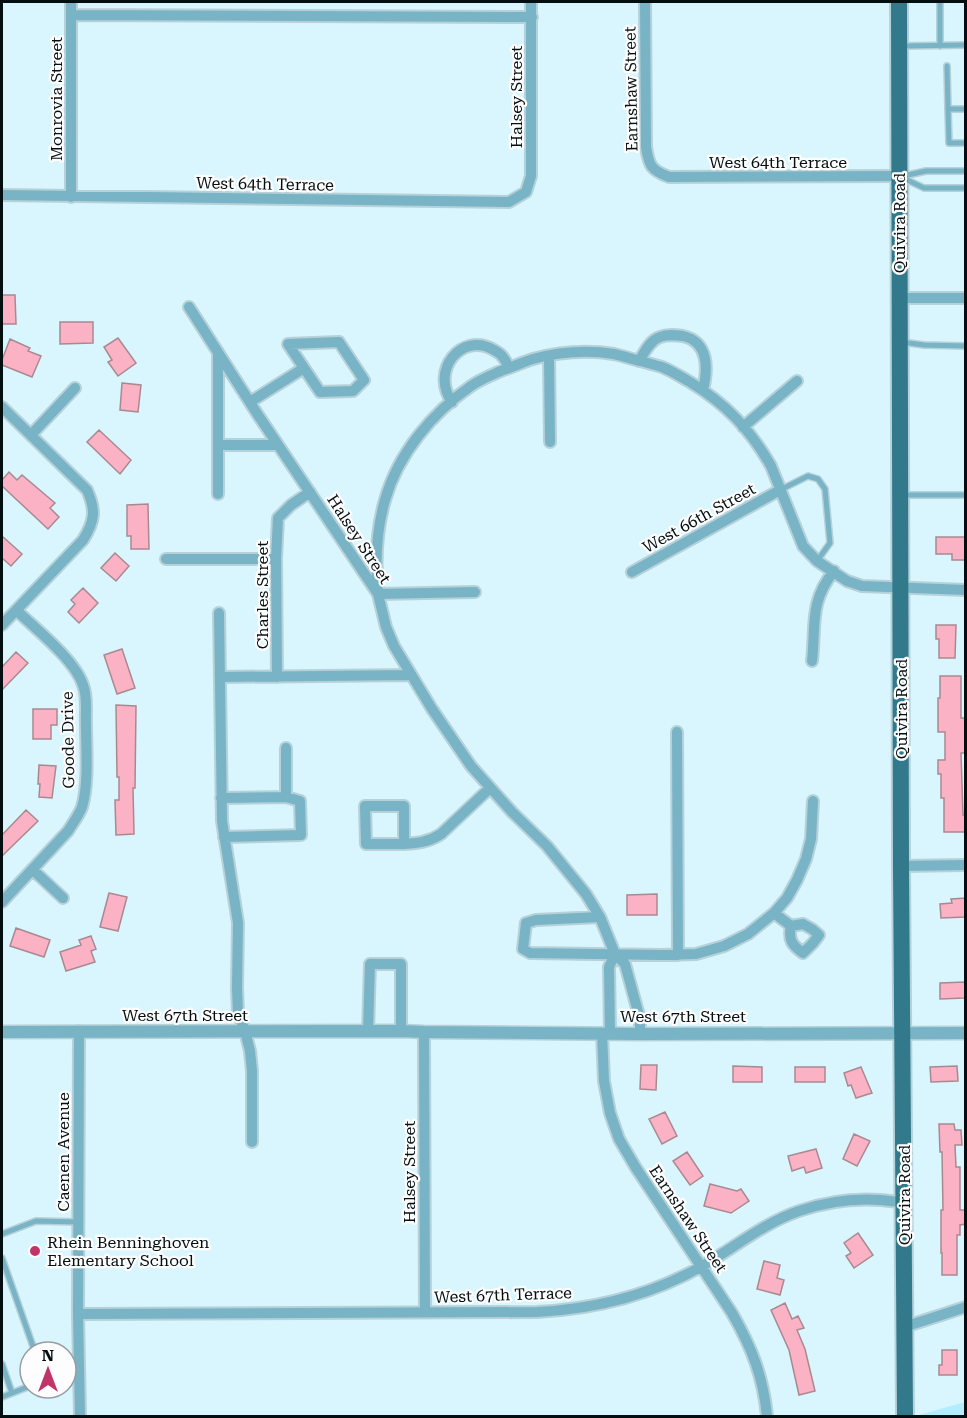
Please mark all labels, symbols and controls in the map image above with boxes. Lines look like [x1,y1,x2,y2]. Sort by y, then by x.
street label: Earnshaw Street [620,26,642,152]
street label: Monrovia Street [47,37,66,161]
street label: Halsey Street [507,46,526,148]
street label: West 64th Terrace [709,153,847,172]
street label: West 64th Terrace [196,173,334,195]
street label: Quivira Road [890,173,909,273]
street label: West 66th Street [639,479,759,557]
street label: Halsey Street [323,491,395,587]
street label: Charles Street [253,541,272,649]
street label: Quivira Road [892,659,911,759]
street label: Goode Drive [58,691,78,789]
street label: West 67th Street [122,1006,248,1025]
street label: West 67th Street [620,1007,746,1026]
street label: Caenen Avenue [54,1092,73,1212]
street label: Halsey Street [400,1121,419,1223]
street label: Quivira Road [895,1145,914,1245]
street label: Earnshaw Street [645,1162,731,1276]
place label: Rhein Benninghoven Elementary School [47,1233,209,1270]
marker: Rhein Benninghoven Elementary School [28,1244,42,1258]
street label: West 67th Terrace [434,1283,572,1307]
north arrow [18,1340,78,1400]
text: N [42,1346,54,1365]

